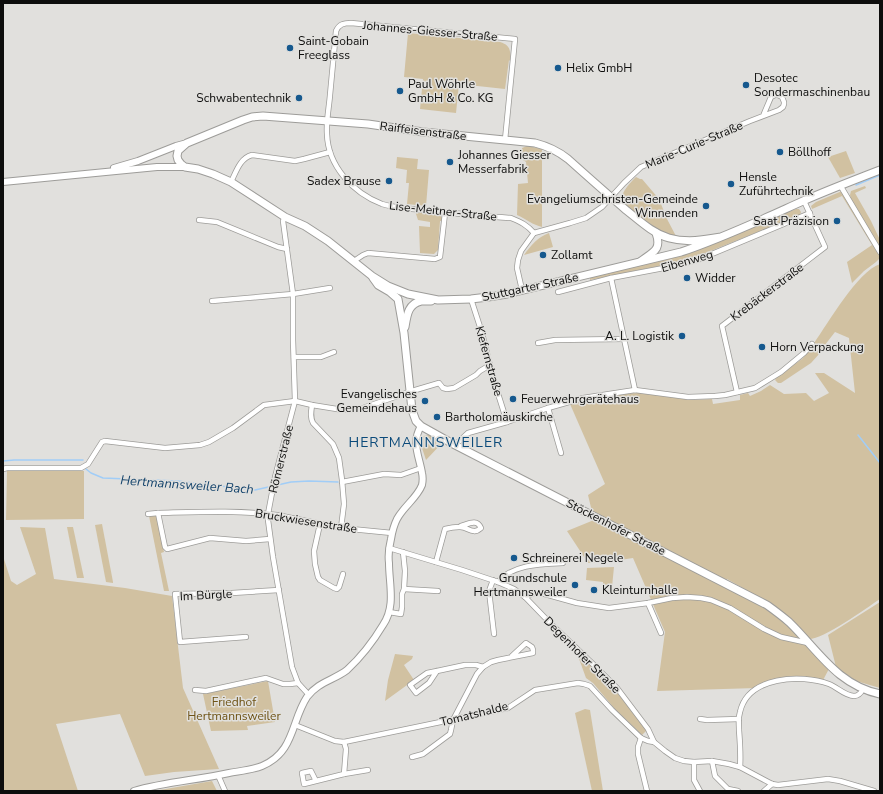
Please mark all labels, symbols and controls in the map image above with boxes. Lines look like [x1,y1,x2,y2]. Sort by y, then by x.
street label: Johannes-Giesser-Straße [361,17,498,45]
place label: Saint-Gobain Freeglass [298,33,369,63]
marker: Saint-Gobain Freeglass [285,43,295,53]
place label: Helix GmbH [566,60,632,76]
marker: Helix GmbH [553,63,563,73]
place label: Desotec Sondermaschinenbau [754,70,870,100]
place label: Paul Wöhrle GmbH & Co. KG [408,76,493,106]
marker: Desotec Sondermaschinenbau [741,80,751,90]
marker: Paul Wöhrle GmbH & Co. KG [395,86,405,96]
place label: Schwabentechnik [196,90,292,106]
marker: Schwabentechnik [294,93,304,103]
street label: Marie-Curie-Straße [643,117,745,173]
street label: Raiffeisenstraße [379,118,467,144]
place label: Böllhoff [788,144,832,160]
place label: Johannes Giesser Messerfabrik [457,147,551,177]
marker: Böllhoff [775,147,785,157]
marker: Johannes Giesser Messerfabrik [445,157,455,167]
place label: Hensle Zuführtechnik [739,169,814,199]
place label: Sadex Brause [307,173,381,189]
marker: Sadex Brause [384,176,394,186]
marker: Hensle Zuführtechnik [726,179,736,189]
place label: Evangeliumschristen-Gemeinde Winnenden [527,191,698,221]
street label: Lise-Meitner-Straße [388,197,498,225]
marker: Evangeliumschristen-Gemeinde Winnenden [701,201,711,211]
place label: Saat Präzision [753,213,829,229]
marker: Saat Präzision [832,216,842,226]
street label: Eibenweg [659,246,715,276]
place label: Zollamt [551,247,593,263]
marker: Zollamt [538,250,548,260]
street label: Krebäckerstraße [727,259,807,325]
street label: Stuttgarter Straße [480,269,580,305]
place label: Widder [695,270,736,286]
marker: Widder [682,273,692,283]
street label: Kiefernstraße [471,324,507,398]
place label: A. L. Logistik [605,328,675,344]
marker: A. L. Logistik [677,331,687,341]
place label: Horn Verpackung [770,339,864,355]
marker: Horn Verpackung [757,342,767,352]
place label: Evangelisches Gemeindehaus [337,386,417,416]
place label: Feuerwehrgerätehaus [521,391,639,407]
marker: Feuerwehrgerätehaus [508,394,518,404]
marker: Evangelisches Gemeindehaus [420,396,430,406]
place label: Bartholomäuskirche [445,409,553,425]
marker: Bartholomäuskirche [432,412,442,422]
street label: Römerstraße [265,423,297,495]
district label: HERTMANNSWEILER [349,433,503,452]
water label: Hertmannsweiler Bach [120,471,254,499]
street label: Stöckenhofer Straße [563,495,669,559]
street label: Bruckwiesenstraße [254,505,358,537]
place label: Schreinerei Negele [522,550,623,566]
marker: Schreinerei Negele [509,553,519,563]
place label: Grundschule Hertmannsweiler [473,570,568,600]
marker: Grundschule Hertmannsweiler [570,580,580,590]
place label: Kleinturnhalle [602,582,678,598]
marker: Kleinturnhalle [589,585,599,595]
street label: Im Bürgle [179,586,233,604]
street label: Degenhofer Straße [540,613,624,697]
park label: Friedhof Hertmannsweiler [187,694,281,724]
street label: Tomatshalde [438,698,510,730]

